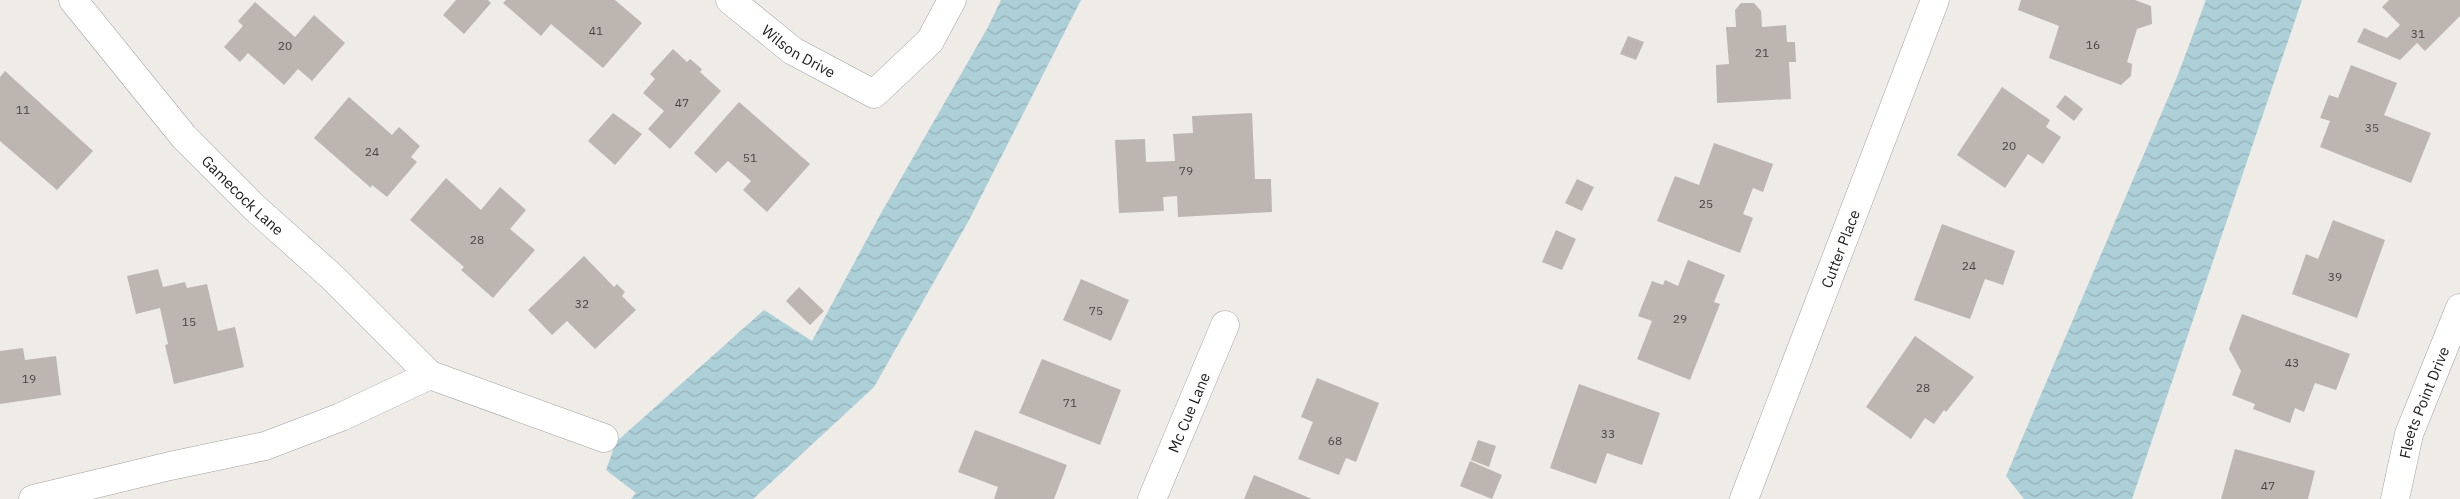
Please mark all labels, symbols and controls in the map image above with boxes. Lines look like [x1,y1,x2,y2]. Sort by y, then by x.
street label: Wilson Drive [758,20,839,81]
house number: 41 [589,23,603,38]
house number: 31 [2411,26,2425,41]
house number: 16 [2086,37,2100,52]
house number: 20 [278,38,292,53]
house number: 21 [1755,45,1769,60]
house number: 47 [675,95,689,110]
house number: 11 [16,102,30,117]
house number: 35 [2365,120,2379,135]
house number: 20 [2002,138,2016,153]
house number: 24 [365,144,379,159]
house number: 51 [743,150,757,165]
street label: Gamecock Lane [198,151,288,239]
house number: 79 [1179,163,1193,178]
house number: 25 [1699,196,1713,211]
street label: Cutter Place [1816,207,1863,291]
house number: 28 [470,232,484,247]
house number: 24 [1962,258,1976,273]
house number: 39 [2328,269,2342,284]
house number: 32 [575,296,589,311]
house number: 75 [1089,303,1103,318]
house number: 29 [1673,311,1687,326]
house number: 15 [182,314,196,329]
street label: Fleets Point Drive [2395,344,2453,460]
house number: 43 [2285,355,2299,370]
street label: Mc Cue Lane [1163,369,1214,455]
house number: 19 [22,371,36,386]
house number: 28 [1916,380,1930,395]
house number: 71 [1063,395,1077,410]
house number: 33 [1601,426,1615,441]
house number: 68 [1328,433,1342,448]
house number: 47 [2261,478,2275,493]

